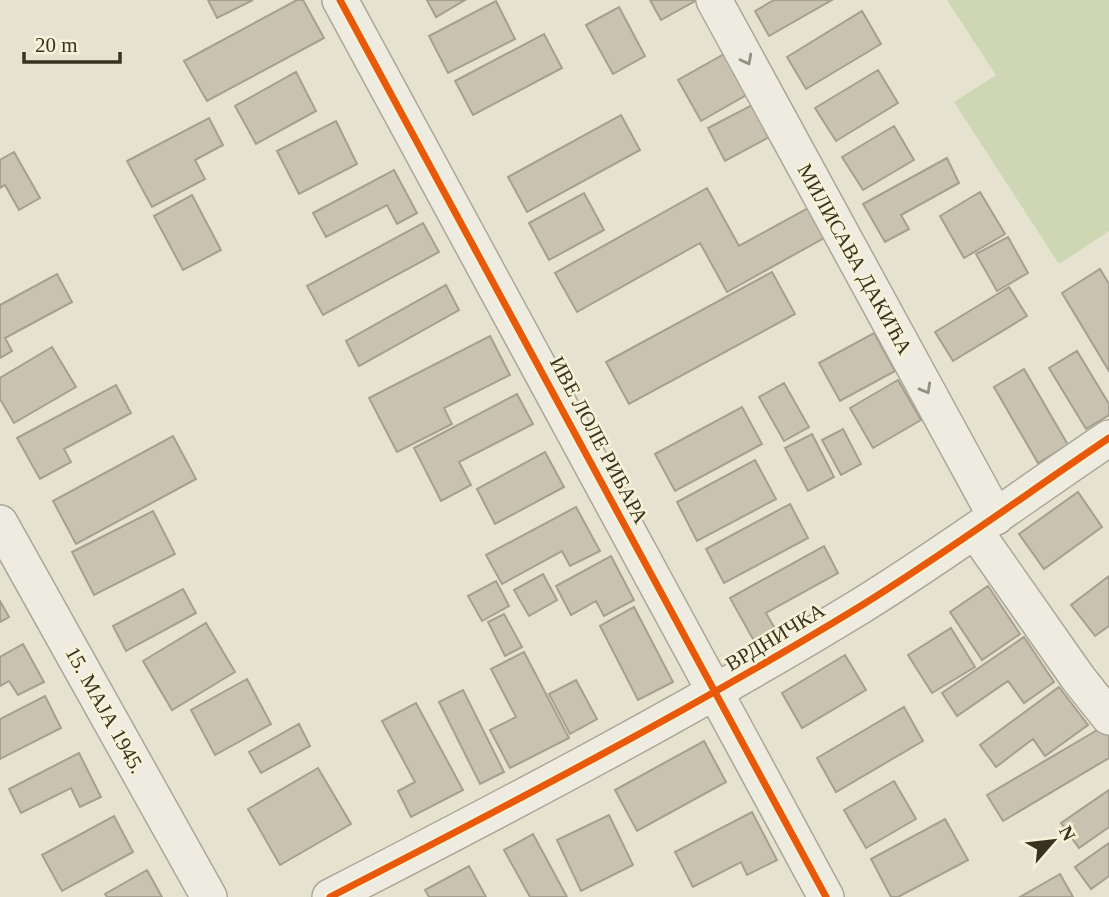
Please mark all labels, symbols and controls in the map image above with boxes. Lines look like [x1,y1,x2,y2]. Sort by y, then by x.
scale bar [24,21,121,65]
text: 20 m [35,33,78,57]
one-way arrow [739,53,752,65]
street label: МИЛИСАВА ДАКИЋА [793,160,918,359]
street label: ИВЕ ЛОЛЕ РИБАРА [545,352,654,528]
one-way arrow [918,382,931,394]
street label: ВРДНИЧКА [721,598,830,676]
street label: 15. МАЈА 1945. [60,642,150,778]
north arrow [1018,806,1088,876]
text: N [1055,822,1080,844]

